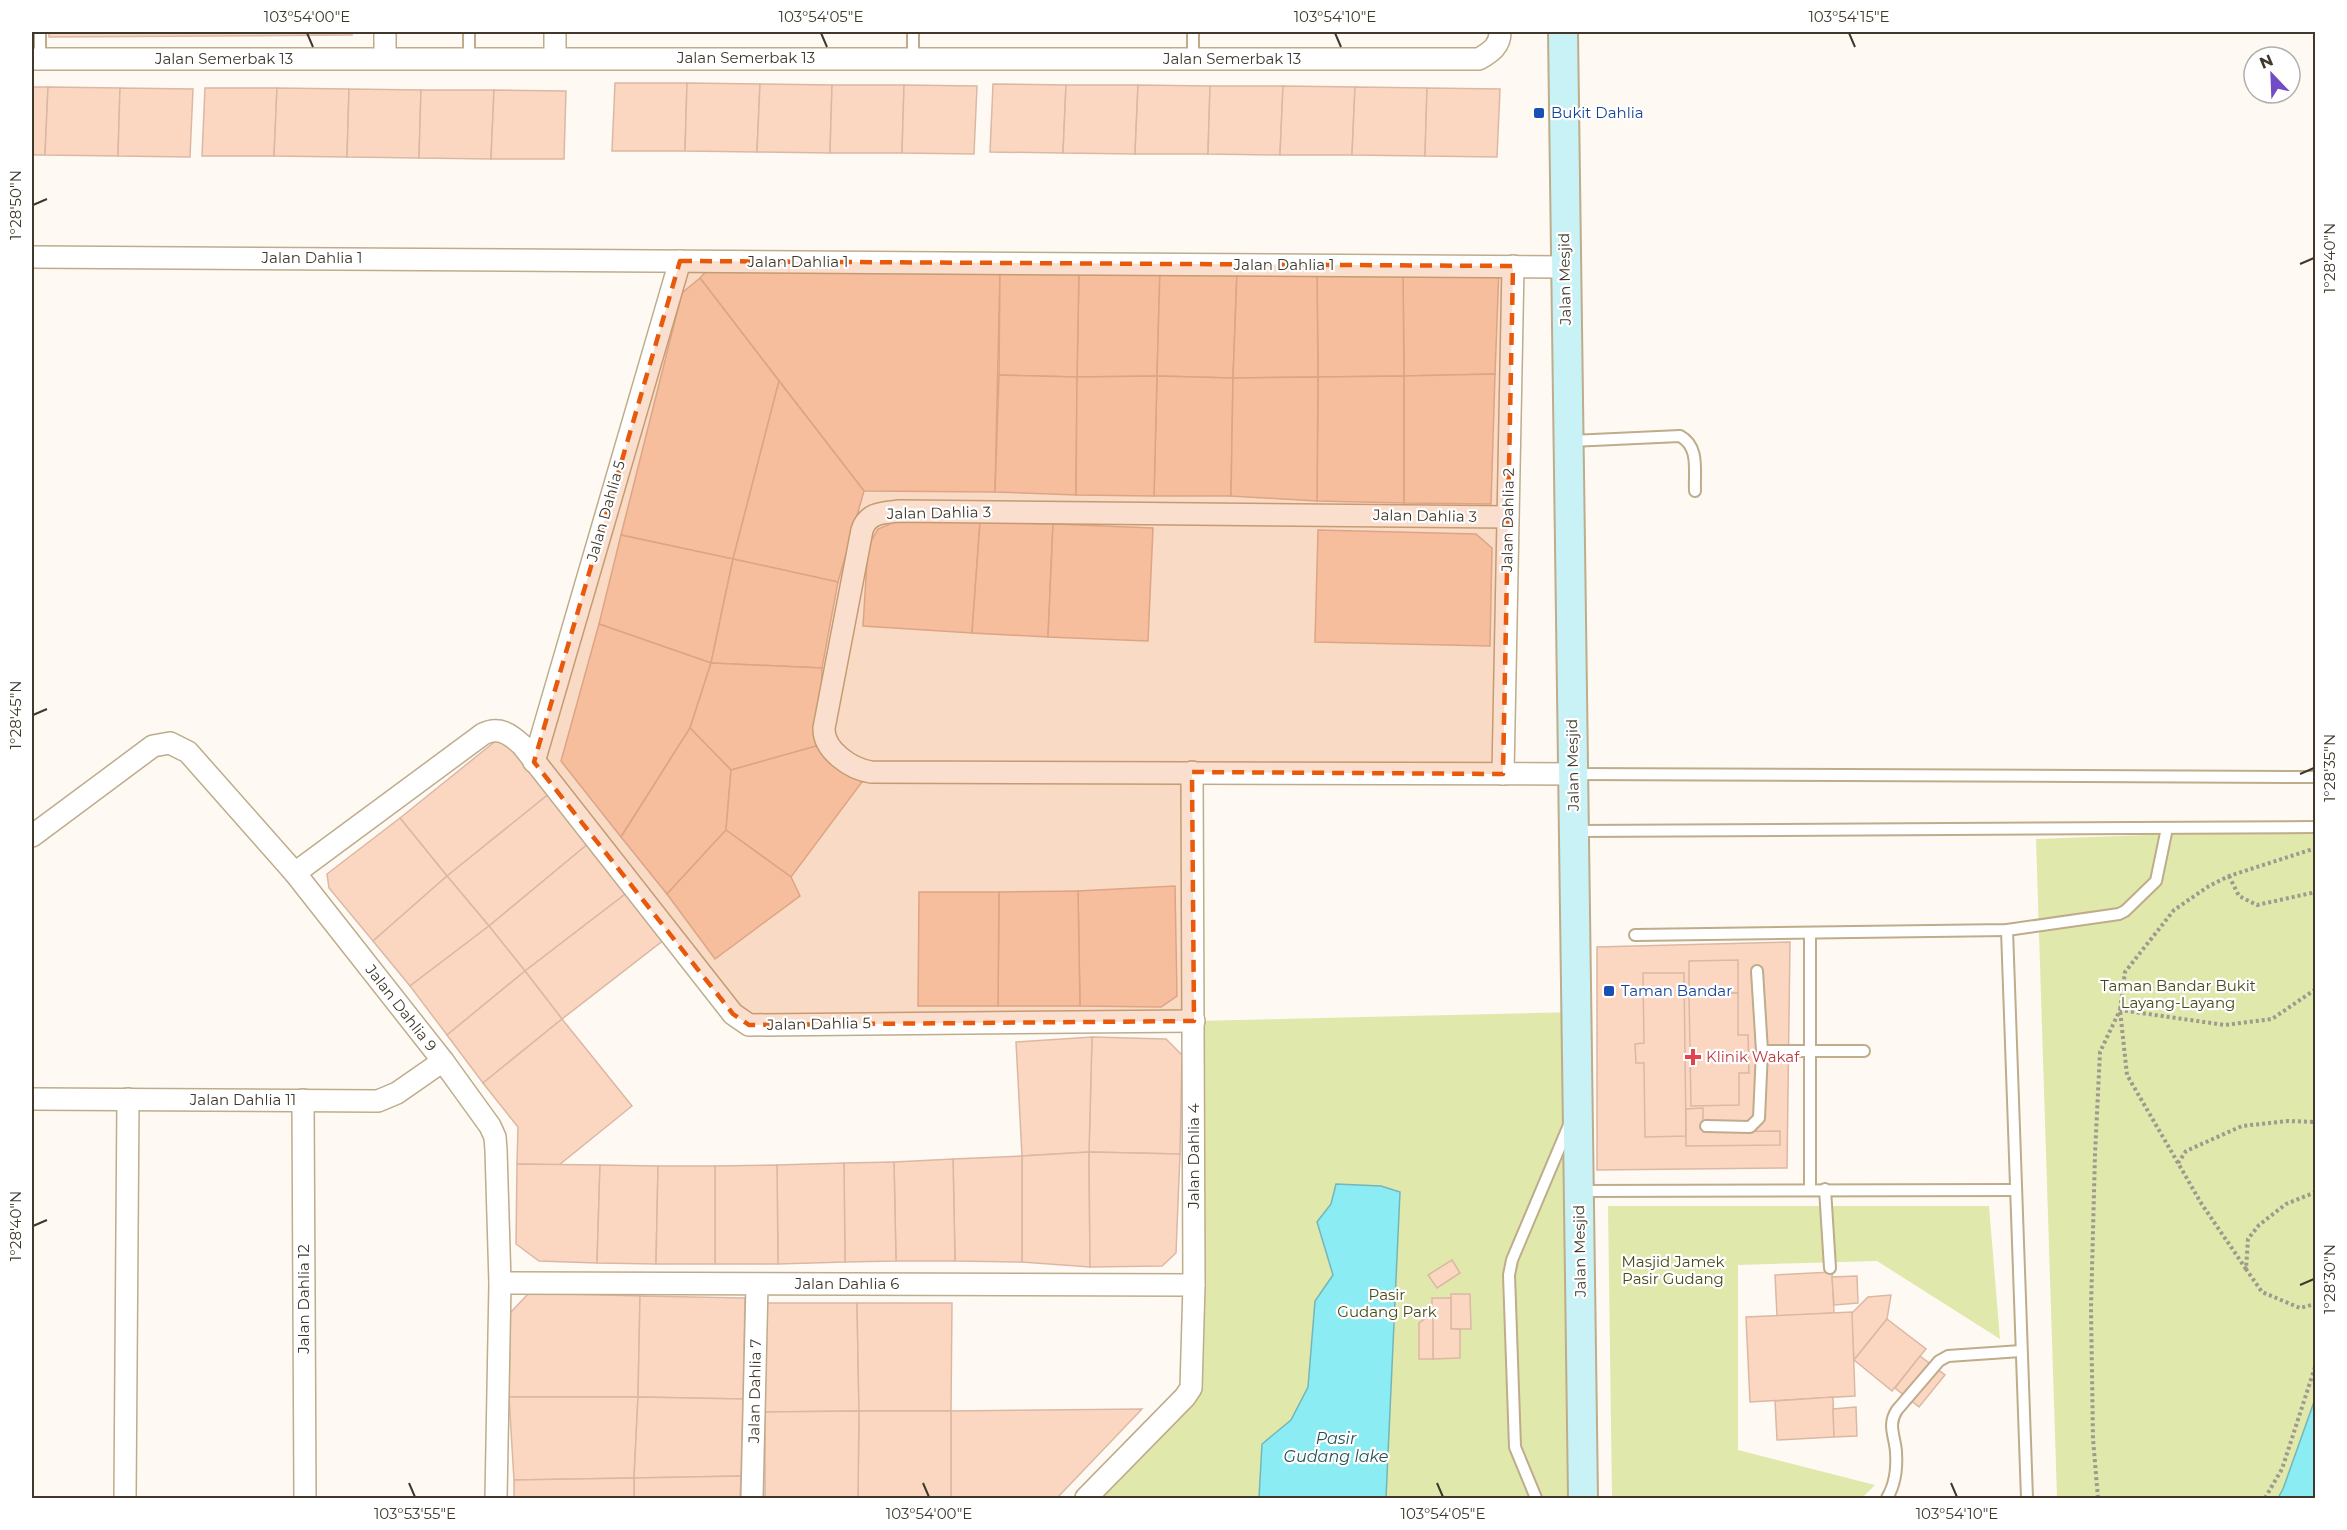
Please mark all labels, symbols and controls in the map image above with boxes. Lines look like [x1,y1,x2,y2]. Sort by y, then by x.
text: 103°54'00"E [264,7,350,26]
text: 103°54'05"E [779,7,863,26]
text: 103°54'10"E [1294,7,1376,26]
text: 103°54'15"E [1808,7,1890,26]
north arrow [2242,45,2302,105]
street label: Jalan Semerbak 13 [676,48,815,67]
street label: Jalan Semerbak 13 [154,49,293,68]
street label: Jalan Semerbak 13 [1162,49,1301,68]
text: N [2257,50,2276,73]
place label: Bukit Dahlia [1551,103,1644,122]
marker: Bukit Dahlia [1532,106,1546,120]
text: 1°28'50"N [6,170,25,240]
text: 1°28'40"N [2320,223,2339,293]
street label: Jalan Mesjid [1554,233,1575,326]
street label: Jalan Dahlia 1 [261,248,362,267]
street label: Jalan Dahlia 1 [747,252,848,271]
street label: Jalan Dahlia 1 [1233,255,1334,274]
street label: Jalan Dahlia 5 [582,458,629,564]
street label: Jalan Dahlia 2 [1497,468,1518,573]
street label: Jalan Dahlia 3 [886,502,991,523]
street label: Jalan Dahlia 3 [1372,505,1477,526]
text: 1°28'45"N [6,681,25,749]
street label: Jalan Mesjid [1562,719,1583,812]
text: 1°28'35"N [2320,734,2339,802]
street label: Jalan Dahlia 9 [361,960,441,1055]
park label: Taman Bandar Bukit Layang-Layang [2100,976,2256,1012]
place label: Taman Bandar [1621,981,1732,1000]
marker: Taman Bandar [1602,984,1616,998]
street label: Jalan Dahlia 5 [766,1013,871,1034]
place label: Klinik Wakaf [1706,1047,1800,1066]
marker: Klinik Wakaf [1684,1048,1702,1066]
street label: Jalan Dahlia 11 [189,1090,296,1109]
street label: Jalan Dahlia 4 [1184,1103,1203,1210]
text: 1°28'40"N [6,1191,25,1261]
street label: Jalan Mesjid [1569,1205,1590,1298]
street label: Jalan Dahlia 12 [294,1244,313,1355]
text: 1°28'30"N [2320,1244,2339,1314]
park label: Masjid Jamek Pasir Gudang [1621,1252,1725,1288]
street label: Jalan Dahlia 6 [794,1274,899,1293]
park label: Pasir Gudang Park [1337,1285,1437,1321]
street label: Jalan Dahlia 7 [744,1338,765,1444]
water label: Pasir Gudang lake [1284,1429,1388,1466]
text: 103°53'55"E [374,1504,456,1523]
text: 103°54'00"E [886,1504,972,1523]
text: 103°54'05"E [1401,1504,1485,1523]
text: 103°54'10"E [1916,1504,1998,1523]

